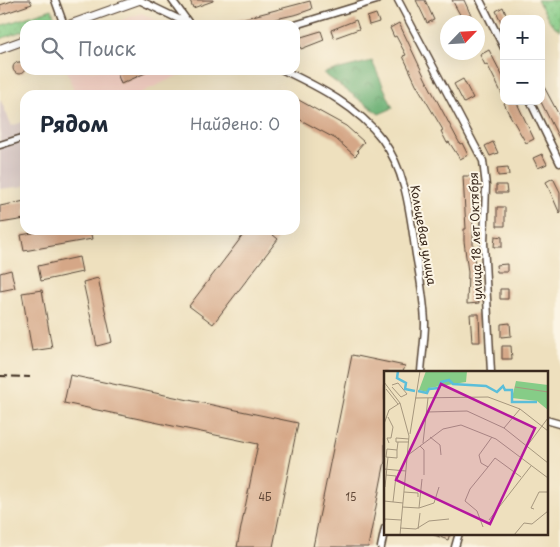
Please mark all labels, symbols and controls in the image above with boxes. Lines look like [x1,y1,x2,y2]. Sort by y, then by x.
north arrow [440,15,485,60]
map controls [500,15,545,105]
button: + [500,15,545,60]
search box [20,20,300,75]
icon: search [38,34,66,62]
text: Поиск [78,34,136,62]
button: − [500,60,545,105]
text: Рядом [40,107,108,139]
text: Найдено: 0 [190,111,280,135]
street label: улица 18 лет Октября [464,172,486,300]
street label: Кольцевая улица [406,183,442,287]
inset map [384,371,548,534]
house number: 4Б [258,489,272,504]
house number: 15 [346,489,356,504]

